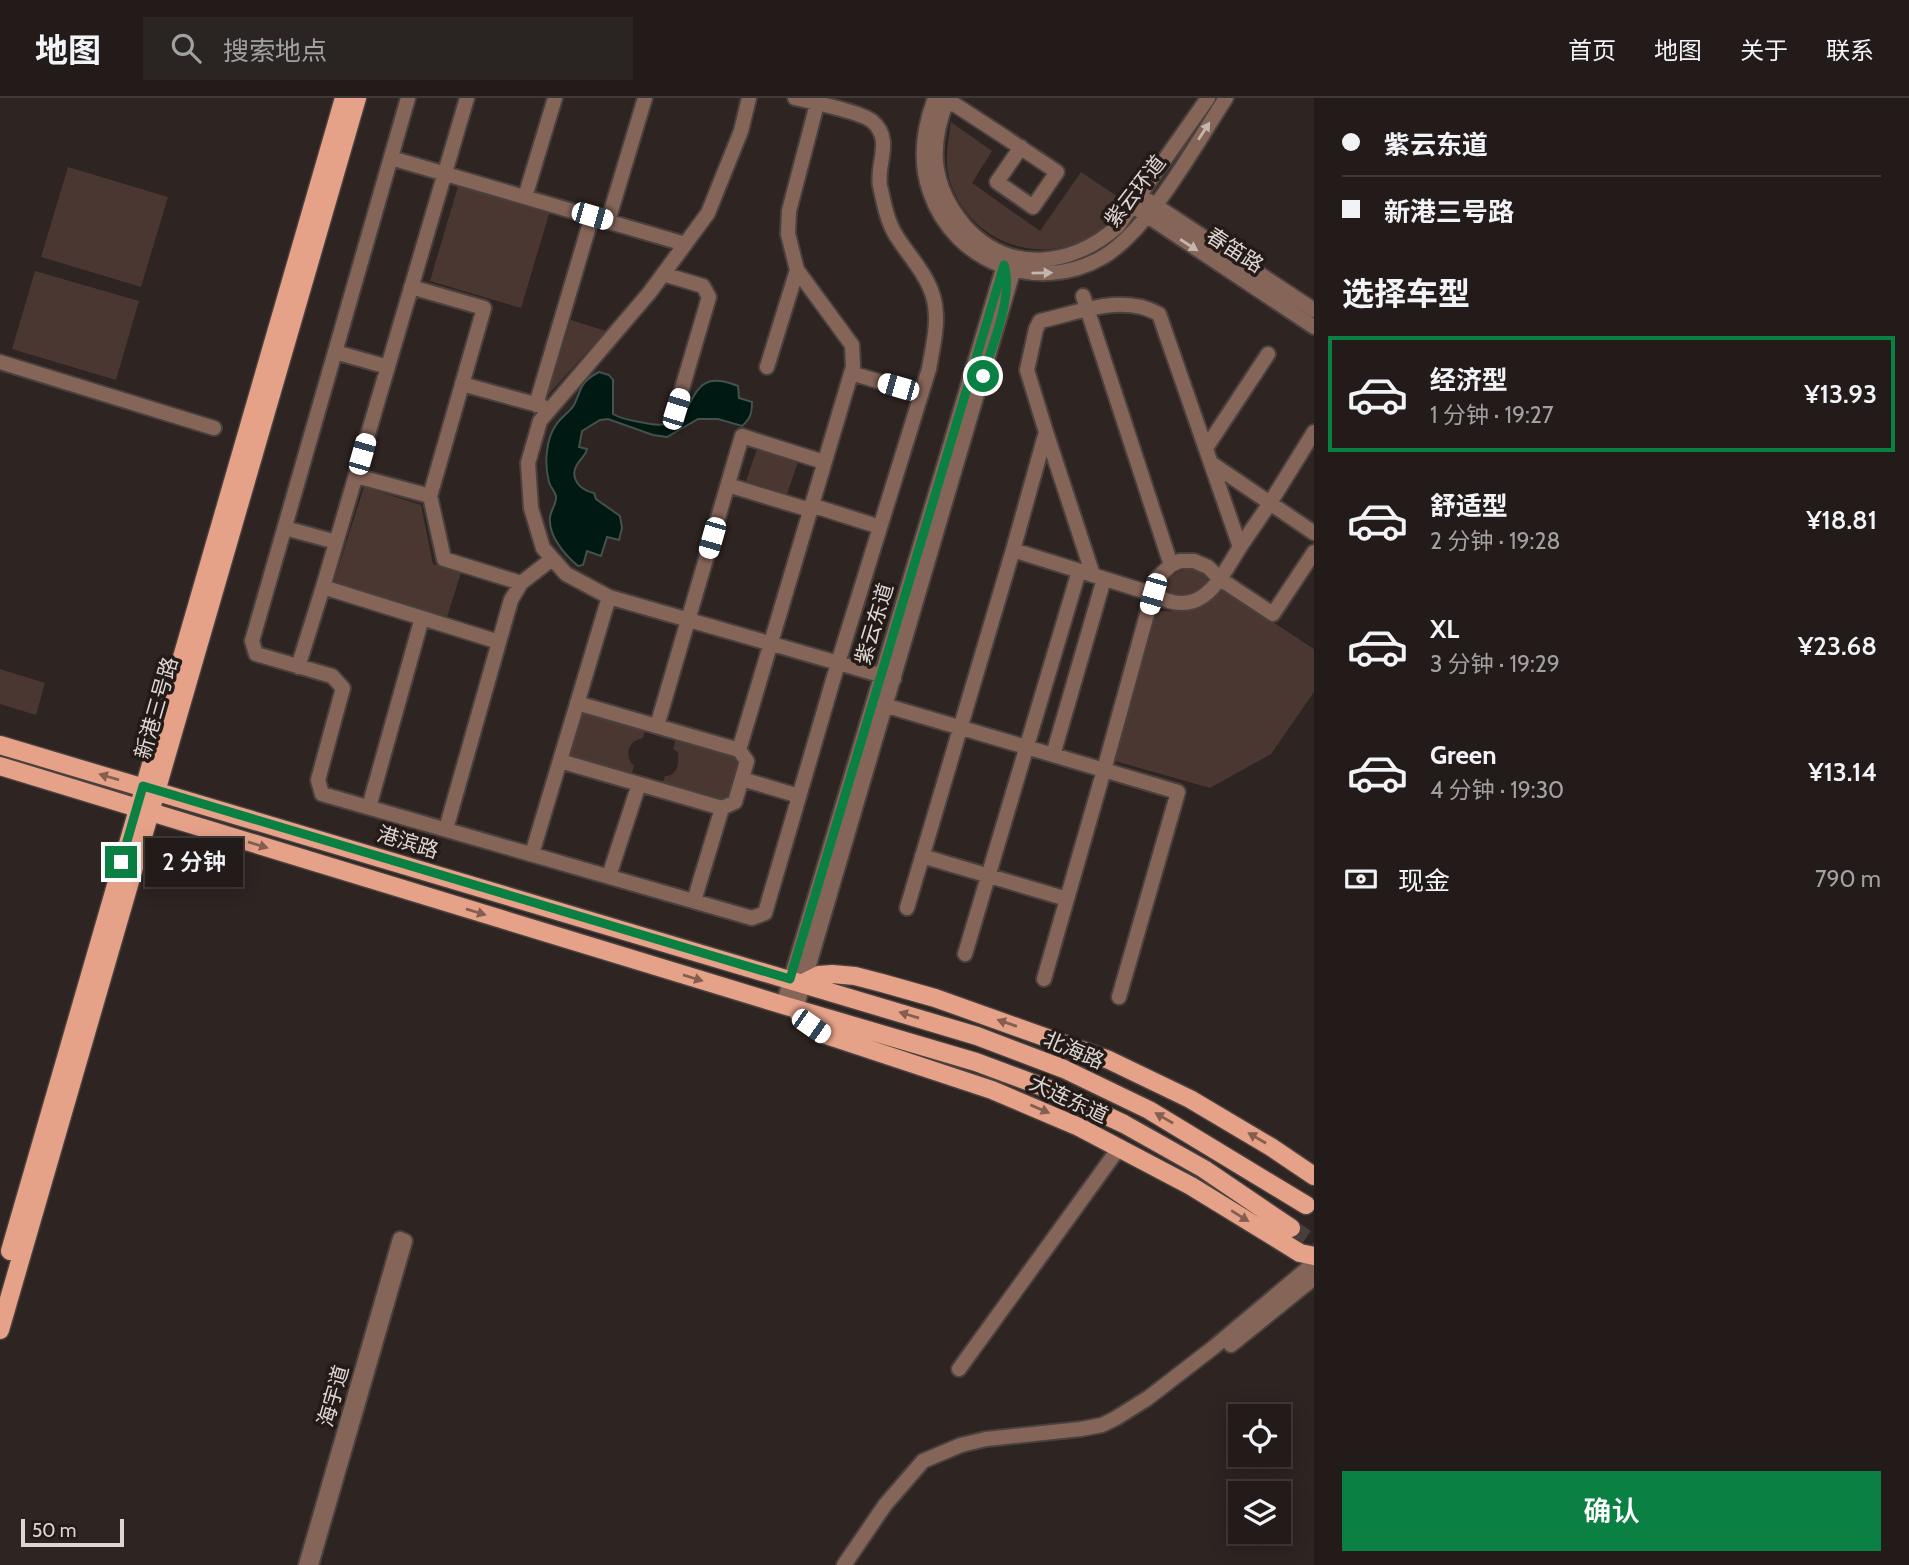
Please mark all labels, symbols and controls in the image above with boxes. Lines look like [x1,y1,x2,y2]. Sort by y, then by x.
search box [143,17,633,80]
icon: search [167,29,205,67]
text: 地图 [35,30,101,70]
text: 搜索地点 [223,35,327,67]
text: 首页 [1568,36,1616,65]
text: 地图 [1654,36,1702,65]
text: 关于 [1740,36,1788,65]
text: 联系 [1826,36,1874,65]
one-way arrow [1198,121,1211,140]
text: 紫云东道 [1384,129,1488,161]
street label: 紫云环道 [1099,150,1171,232]
text: 新港三号路 [1384,196,1514,228]
car [569,200,616,232]
street label: 春笛路 [1202,222,1268,278]
one-way arrow [1179,238,1199,251]
one-way arrow [1031,267,1053,279]
text: 选择车型 [1342,274,1470,313]
route start [967,360,999,392]
icon: car [1346,363,1409,426]
text: 经济型 [1430,364,1508,396]
car [875,371,922,403]
text: ¥13.93 [1804,378,1877,410]
car [660,386,693,432]
text: 1 分钟 · 19:27 [1430,401,1553,429]
car [347,431,378,477]
icon: car [1346,489,1409,552]
text: 舒适型 [1430,490,1508,522]
text: ¥18.81 [1806,504,1877,536]
car [697,515,728,561]
text: 2 分钟 · 19:28 [1430,527,1560,555]
car [1138,571,1169,617]
street label: 紫云东道 [850,580,898,668]
text: XL [1430,613,1459,645]
icon: car [1346,615,1409,678]
text: ¥23.68 [1798,630,1877,662]
text: 3 分钟 · 19:29 [1430,650,1560,678]
street label: 新港三号路 [130,654,182,762]
text: Green [1430,739,1497,771]
icon: car [1346,741,1409,804]
text: ¥13.14 [1808,756,1877,788]
one-way arrow [98,771,119,781]
text: 4 分钟 · 19:30 [1430,776,1564,804]
street label: 港滨路 [374,821,442,863]
callout: 2 分钟 [146,838,244,886]
one-way arrow [248,841,269,851]
route end [105,846,137,878]
text: 2 分钟 [162,848,226,876]
icon: cash [1342,860,1380,898]
text: 现金 [1398,865,1450,897]
text: 790 m [1815,865,1881,893]
one-way arrow [465,907,486,917]
one-way arrow [683,973,704,984]
car [788,1005,835,1047]
one-way arrow [898,1009,919,1019]
one-way arrow [996,1017,1017,1028]
street label: 北海路 [1040,1026,1108,1074]
street label: 大连东道 [1026,1070,1112,1128]
one-way arrow [1029,1104,1050,1115]
one-way arrow [1155,1112,1174,1125]
one-way arrow [1247,1133,1267,1145]
one-way arrow [1231,1210,1250,1223]
street label: 海宇道 [312,1362,354,1430]
map controls [1228,1404,1291,1544]
button: locate [1228,1404,1291,1467]
button: 确认 [1342,1471,1881,1551]
button: layers [1228,1481,1291,1544]
scale bar [21,1516,124,1548]
text: 50 m [32,1519,76,1542]

